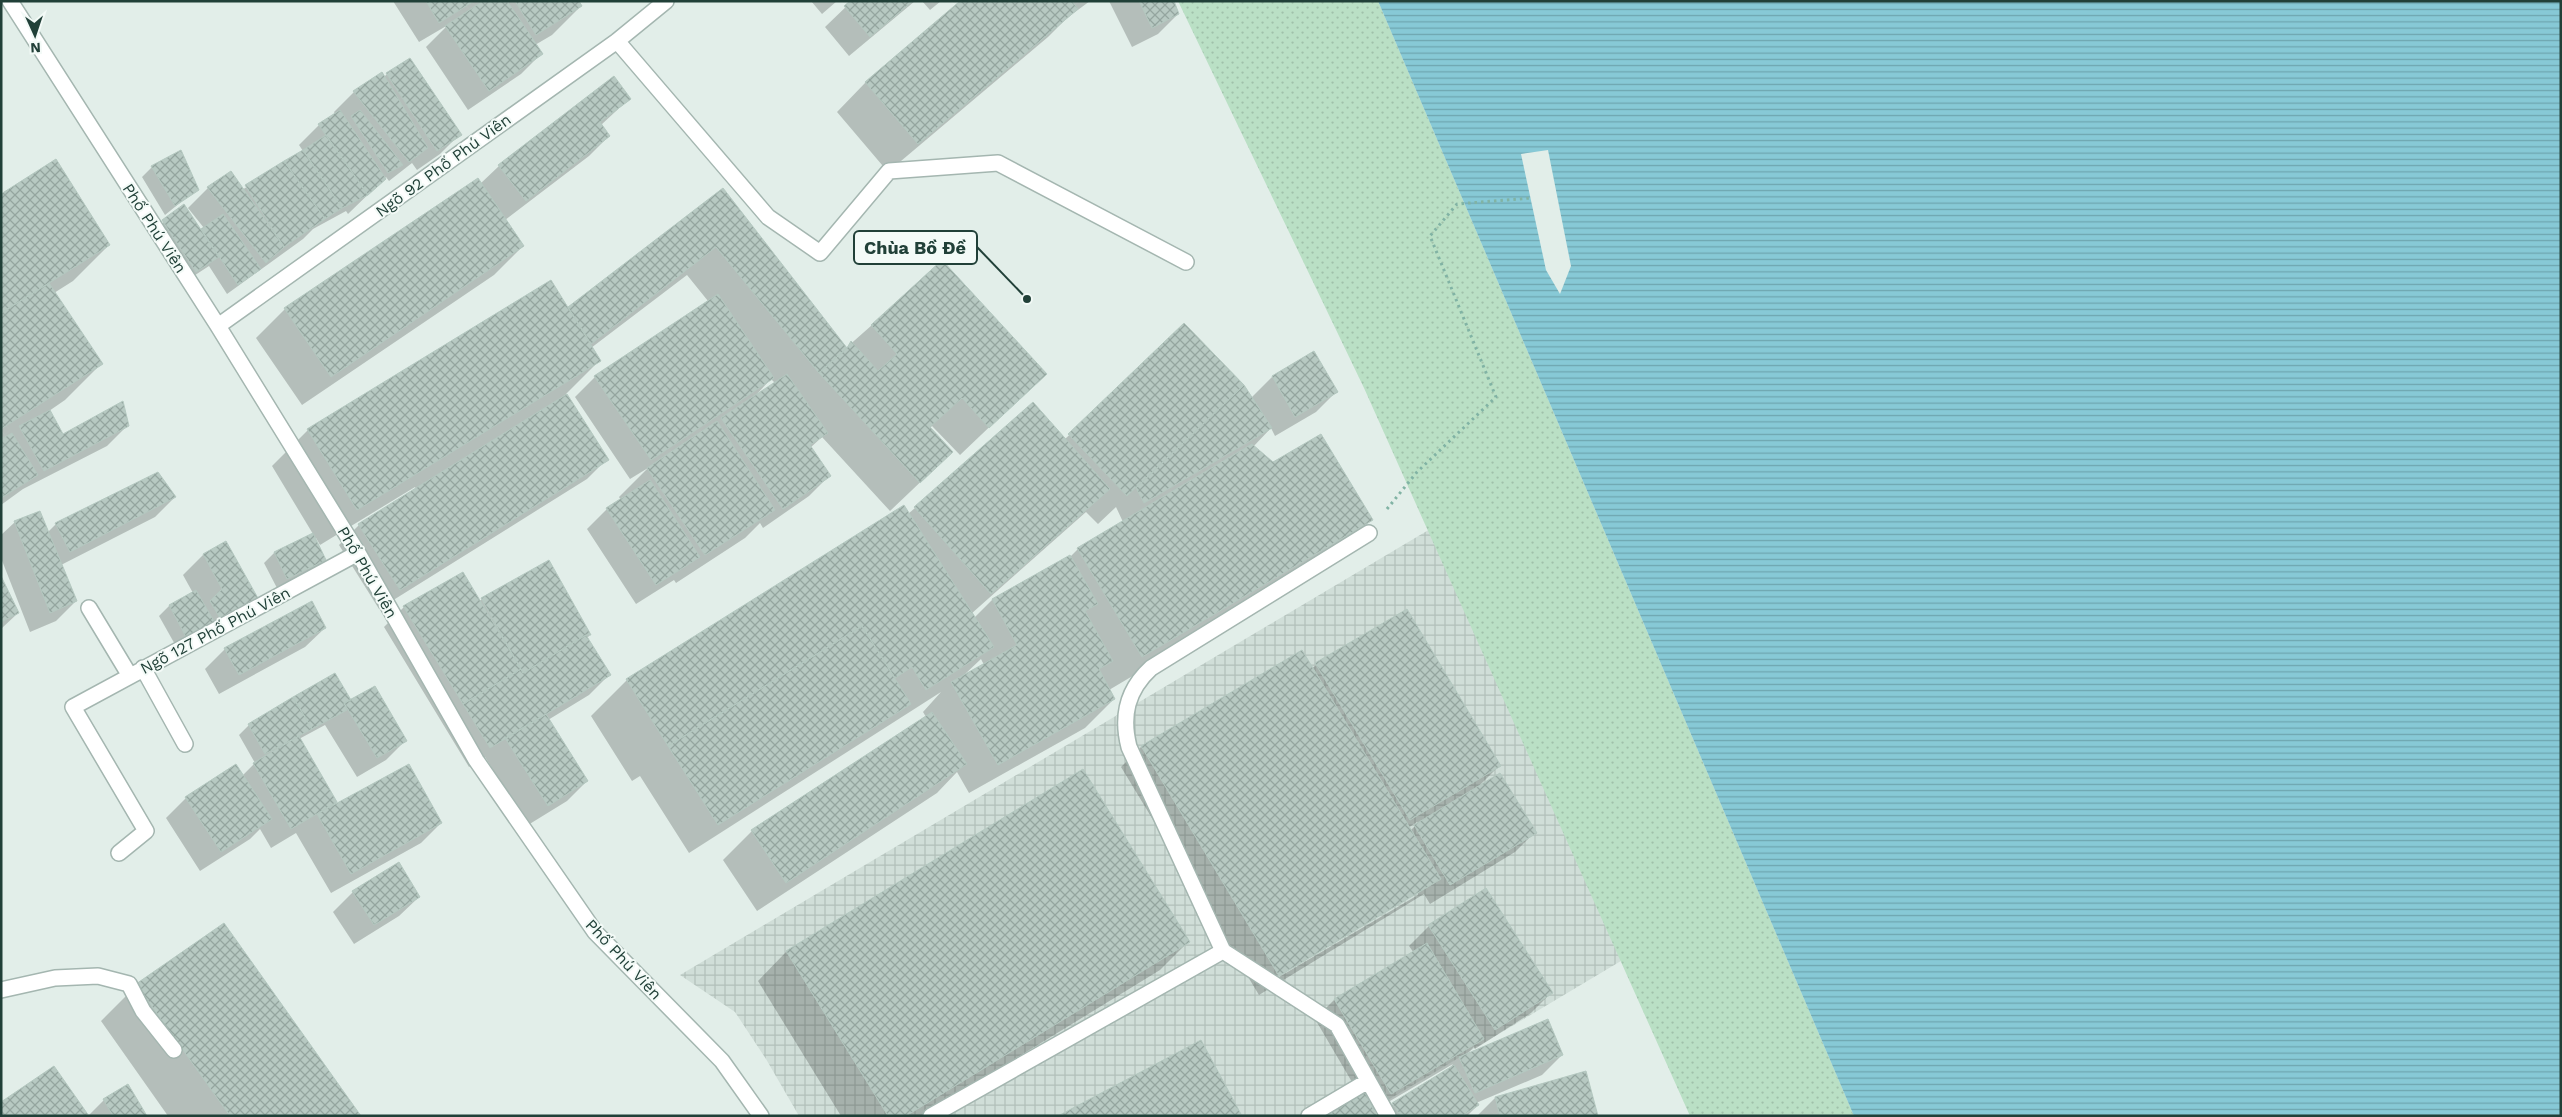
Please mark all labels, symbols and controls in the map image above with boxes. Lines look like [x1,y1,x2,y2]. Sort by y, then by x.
north arrow [10,10,60,60]
text: N [30,40,41,56]
street label: Ngõ 92 Phố Phú Viên [372,110,515,221]
street label: Phố Phú Viên [119,180,191,277]
callout: Chùa Bồ Đề [854,231,977,264]
text: Chùa Bồ Đề [864,237,967,258]
street label: Phố Phú Viên [334,523,402,622]
street label: Ngõ 127 Phố Phú Viên [137,583,293,678]
street label: Phố Phú Viên [582,915,666,1003]

